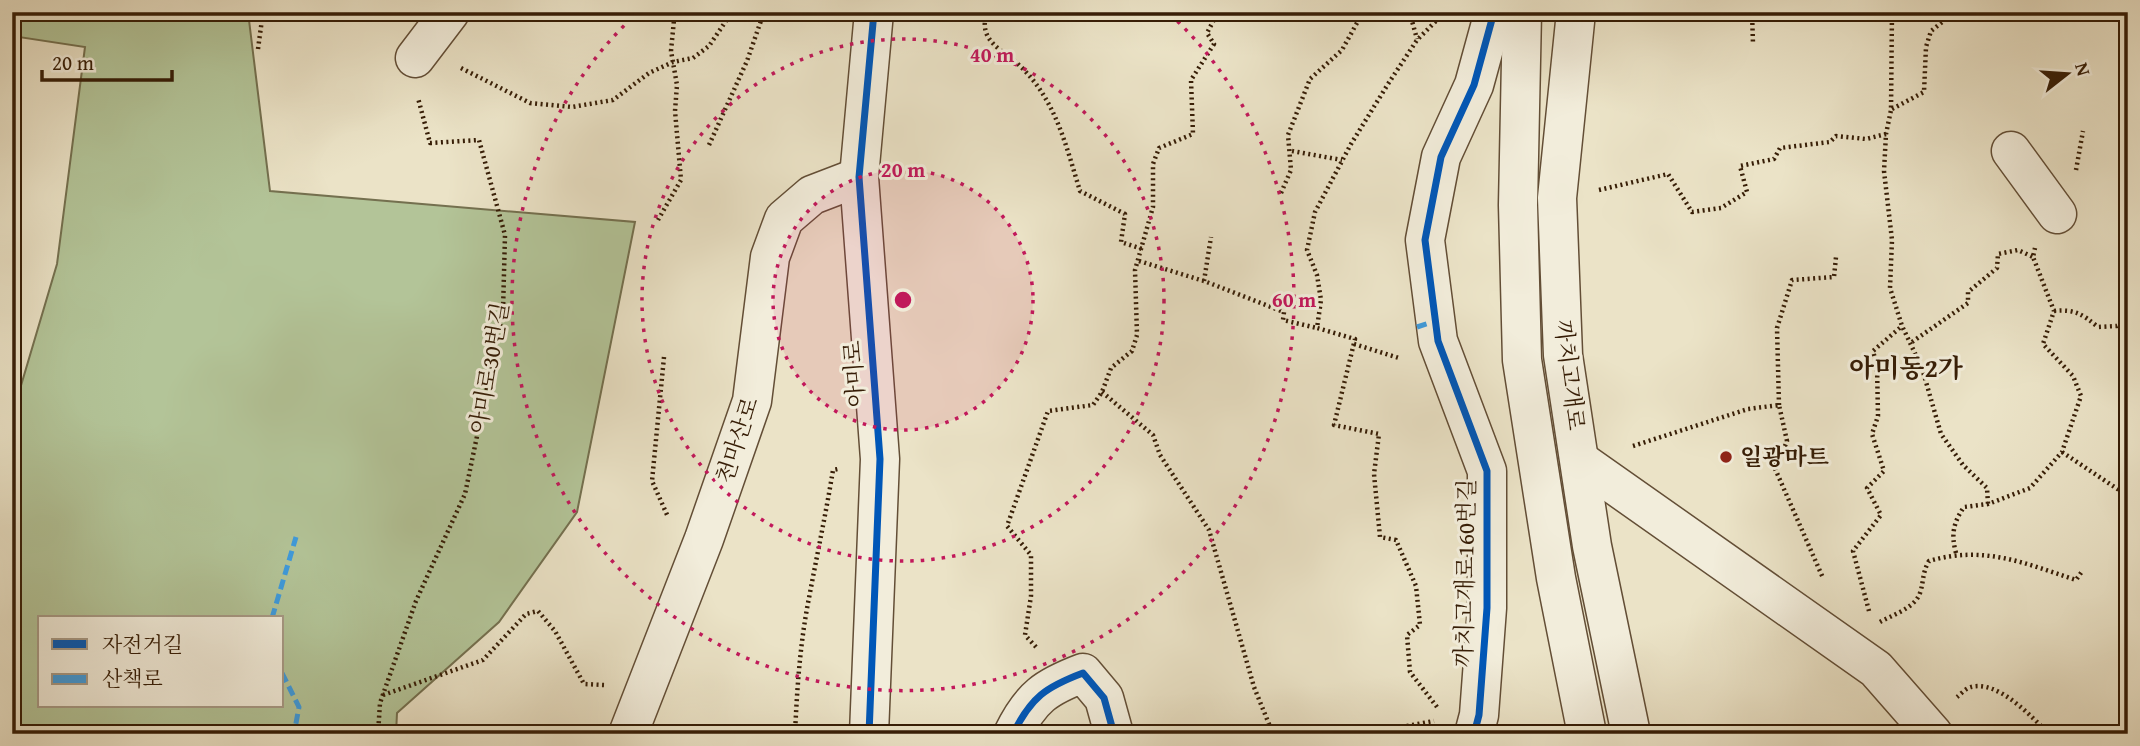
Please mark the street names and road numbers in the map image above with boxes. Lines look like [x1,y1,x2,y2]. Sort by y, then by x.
street label: 아미로30번길 [461,299,516,436]
street label: 까치고개로 [1547,318,1594,432]
street label: 아미로 [835,340,872,408]
street label: 천마산로 [707,392,766,487]
street label: 까치고개로160번길 [1446,478,1483,668]

